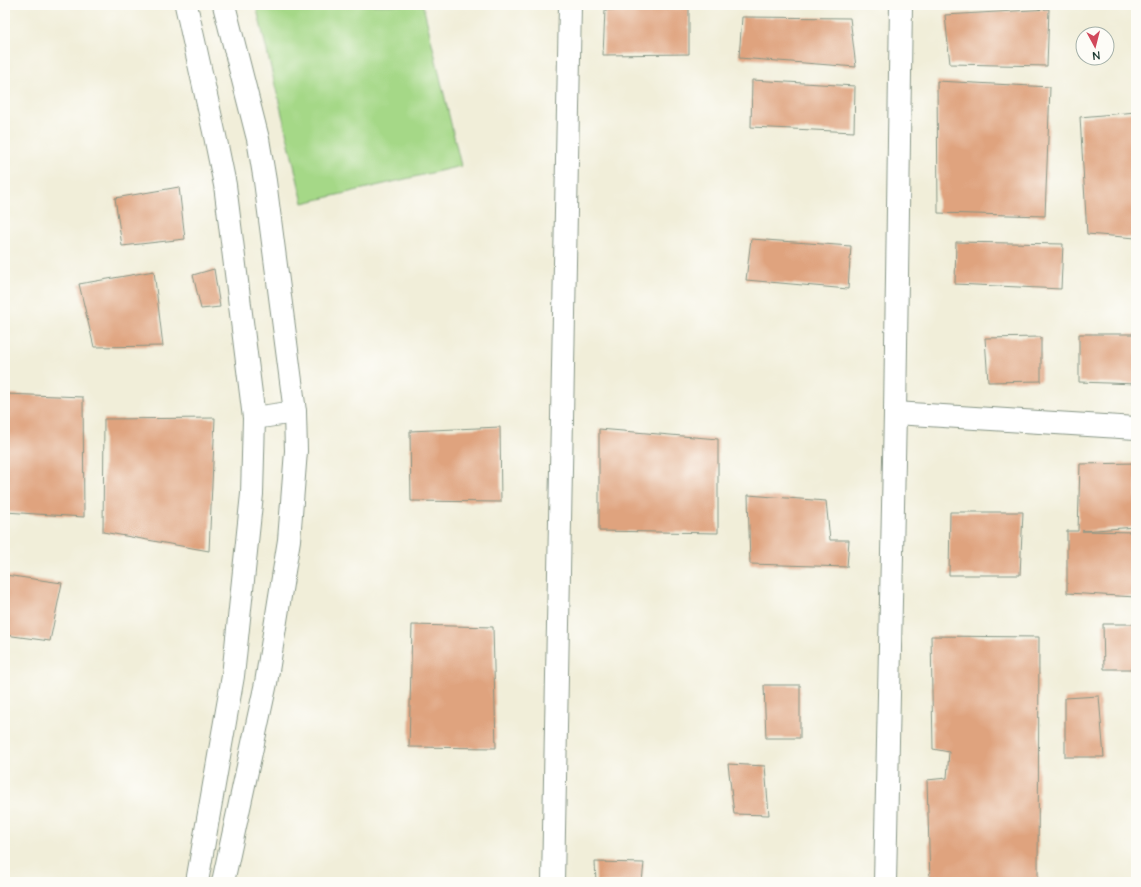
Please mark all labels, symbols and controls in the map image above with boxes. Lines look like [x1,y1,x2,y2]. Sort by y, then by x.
north arrow [1075,26,1115,66]
text: N [1092,48,1100,63]

